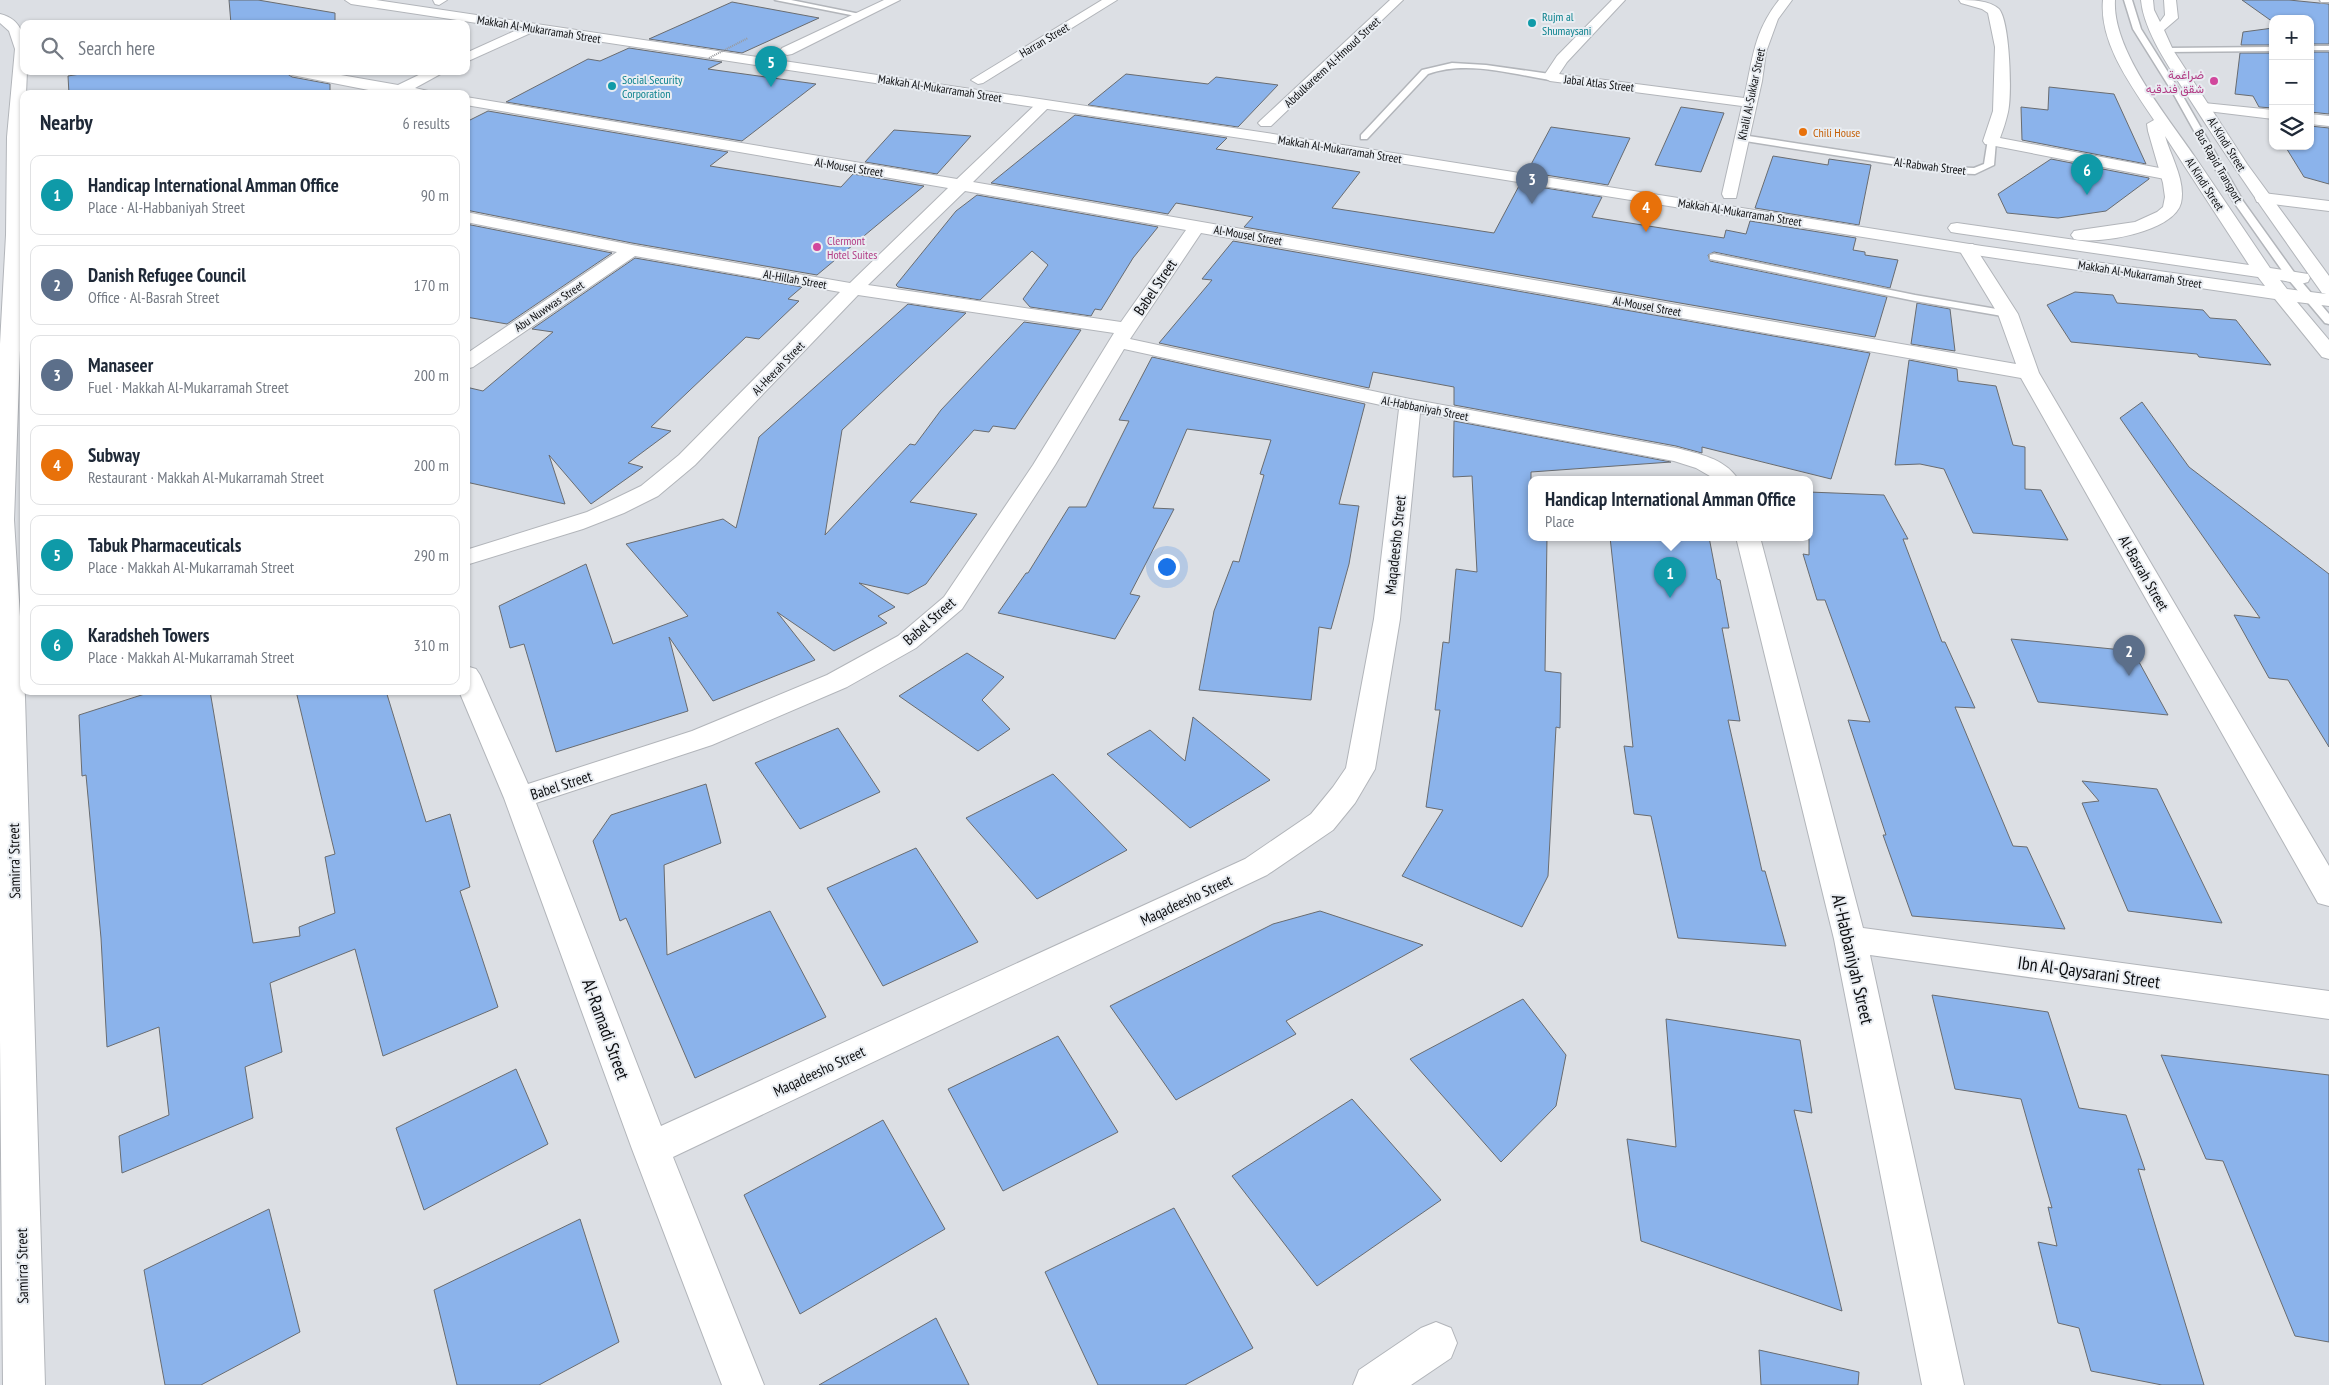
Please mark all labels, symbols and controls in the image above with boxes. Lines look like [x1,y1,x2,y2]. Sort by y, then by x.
place label: Rujm al Shumaysani [1542,9,1591,38]
street label: Makkah Al-Mukarramah Street [476,12,603,46]
street label: Abdulkareem Al-Hmoud Street [1281,13,1384,110]
map controls [2269,15,2314,150]
button: + [2269,15,2314,60]
marker: Rujm al Shumaysani [1526,17,1538,29]
street label: Harran Street [1016,19,1072,61]
search box [20,20,470,75]
icon: search [38,34,66,62]
text: Search here [78,36,155,60]
pin: 5 [755,46,787,87]
street label: Khalil Al-Sukkar Street [1734,46,1768,141]
button: − [2269,60,2314,105]
place label: ضراغمة شقق فندقيه [2146,67,2204,97]
street label: Makkah Al-Mukarramah Street [877,71,1004,105]
street label: Jabal Atlas Street [1562,71,1636,95]
place label: Social Security Corporation [622,72,683,101]
marker: ضراغمة شقق فندقيه [2208,75,2220,87]
marker: Social Security Corporation [606,80,618,92]
button: layers [2269,105,2314,150]
text: Nearby [40,109,93,136]
text: 6 results [403,113,450,133]
street label: Al-Kindi Street [2204,114,2250,174]
place label: Chili House [1813,125,1860,140]
marker: Chili House [1797,126,1809,138]
street label: Bus Rapid Transport [2192,127,2246,206]
street label: Makkah Al-Mukarramah Street [1277,132,1404,166]
street label: Al-Mousel Street [814,154,885,180]
street label: Al-Rabwah Street [1893,154,1967,178]
pin: 6 [2071,154,2103,195]
street label: Al Kindi Street [2182,155,2228,214]
pin: 3 [1516,163,1548,204]
text: Handicap International Amman Office [88,173,339,197]
text: 1 [53,185,61,205]
text: 90 m [421,185,449,205]
pin: 4 [1630,191,1662,232]
street label: Makkah Al-Mukarramah Street [1677,195,1804,229]
text: Place · Al-Habbaniyah Street [88,197,245,217]
street label: Al-Mousel Street [1213,222,1284,249]
place label: Clermont Hotel Suites [827,233,877,262]
marker: Clermont Hotel Suites [811,241,823,253]
street label: Babel Street [1129,255,1181,319]
street label: Makkah Al-Mukarramah Street [2077,257,2204,291]
text: Danish Refugee Council [88,263,246,287]
street label: Al-Hillah Street [762,266,829,292]
text: 2 [53,275,61,295]
text: 170 m [414,275,449,295]
street label: Abu Nuwwas Street [511,277,587,335]
text: Office · Al-Basrah Street [88,287,219,307]
street label: Al-Mousel Street [1612,293,1683,320]
street label: Al-Heerah Street [749,337,808,398]
text: Manaseer [88,353,153,377]
text: 3 [53,365,61,385]
text: 200 m [414,365,449,385]
text: Fuel · Makkah Al-Mukarramah Street [88,377,289,397]
street label: Al-Habbaniyah Street [1380,392,1470,424]
text: Subway [88,443,140,467]
text: 4 [53,455,61,475]
text: 200 m [414,455,449,475]
text: Restaurant · Makkah Al-Mukarramah Street [88,467,324,487]
popup [1528,476,1813,541]
text: Handicap International Amman Office [1545,487,1796,511]
street label: Maqadeesho Street [1380,495,1410,595]
text: Place [1545,511,1574,531]
street label: Al-Basrah Street [2115,532,2173,614]
text: Tabuk Pharmaceuticals [88,533,241,557]
text: 5 [53,545,61,565]
text: 290 m [414,545,449,565]
your location [1154,554,1180,580]
text: Place · Makkah Al-Mukarramah Street [88,557,294,577]
pin: 1 [1654,557,1686,598]
street label: Babel Street [899,593,959,649]
text: Karadsheh Towers [88,623,209,647]
text: 6 [53,635,61,655]
text: 310 m [414,635,449,655]
pin: 2 [2113,635,2145,676]
text: Place · Makkah Al-Mukarramah Street [88,647,294,667]
street label: Babel Street [528,766,594,804]
street label: Samirra' Street [4,823,24,899]
street label: Maqadeesho Street [1137,870,1235,930]
street label: Al-Habbaniyah Street [1827,892,1879,1026]
street label: Ibn Al-Qaysarani Street [2016,951,2162,993]
street label: Al-Ramadi Street [577,976,635,1083]
street label: Maqadeesho Street [770,1041,868,1101]
street label: Samirra' Street [12,1228,32,1304]

